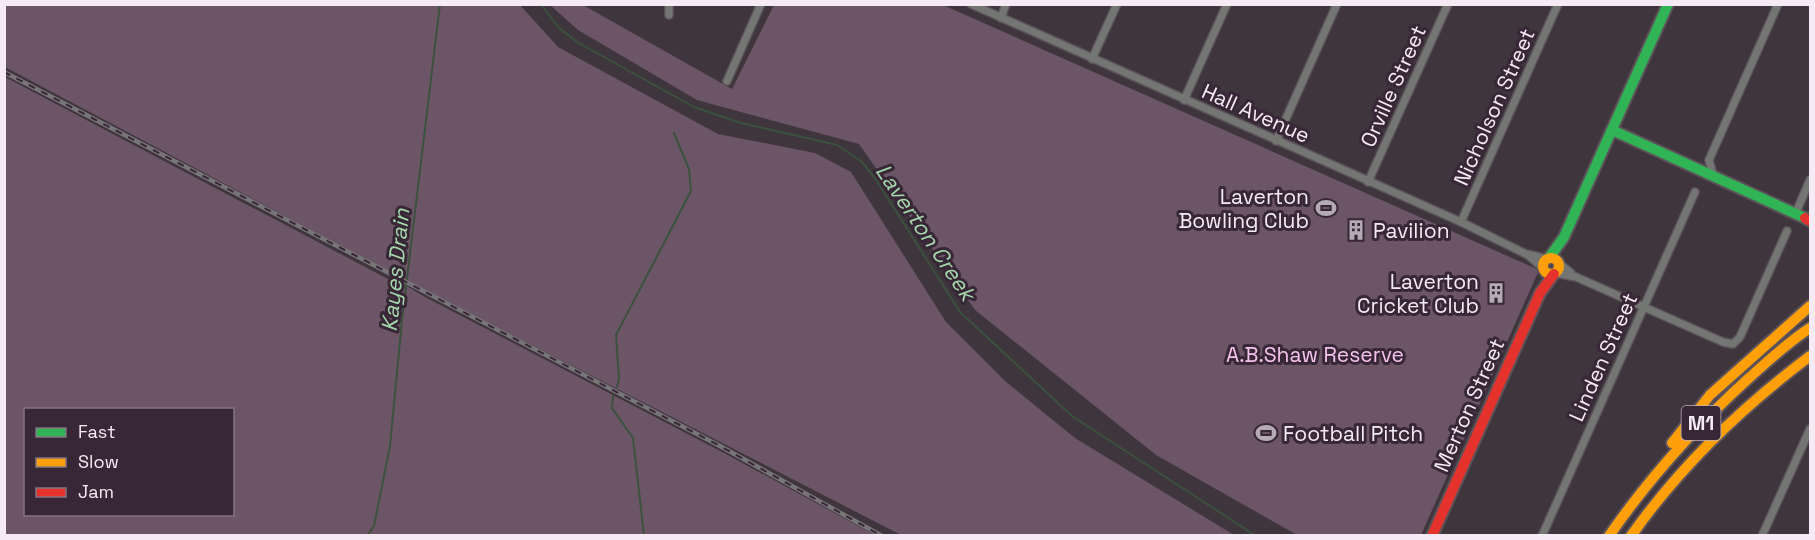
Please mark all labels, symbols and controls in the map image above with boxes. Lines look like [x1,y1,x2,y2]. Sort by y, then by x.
street label: Orville Street [1354,21,1432,151]
street label: Nicholson Street [1447,24,1541,190]
street label: Hall Avenue [1198,77,1314,149]
water label: Laverton Creek [870,158,983,308]
place label: Laverton Bowling Club [1178,183,1309,234]
sports icon: Laverton Bowling Club [1314,196,1338,220]
water label: Kayes Drain [375,207,415,333]
place label: Pavilion [1373,217,1450,244]
building icon: Pavilion [1344,218,1368,242]
place label: Laverton Cricket Club [1357,268,1479,319]
building icon: Laverton Cricket Club [1484,281,1508,305]
street label: Linden Street [1563,289,1643,425]
street label: Merton Street [1428,334,1510,476]
park label: A.B.Shaw Reserve [1226,341,1404,368]
road number: M1 [1682,406,1720,440]
legend [24,408,234,516]
text: Fast [78,420,115,443]
place label: Football Pitch [1283,420,1423,447]
sports icon: Football Pitch [1254,421,1278,445]
text: Slow [78,450,119,473]
text: Jam [78,480,114,503]

